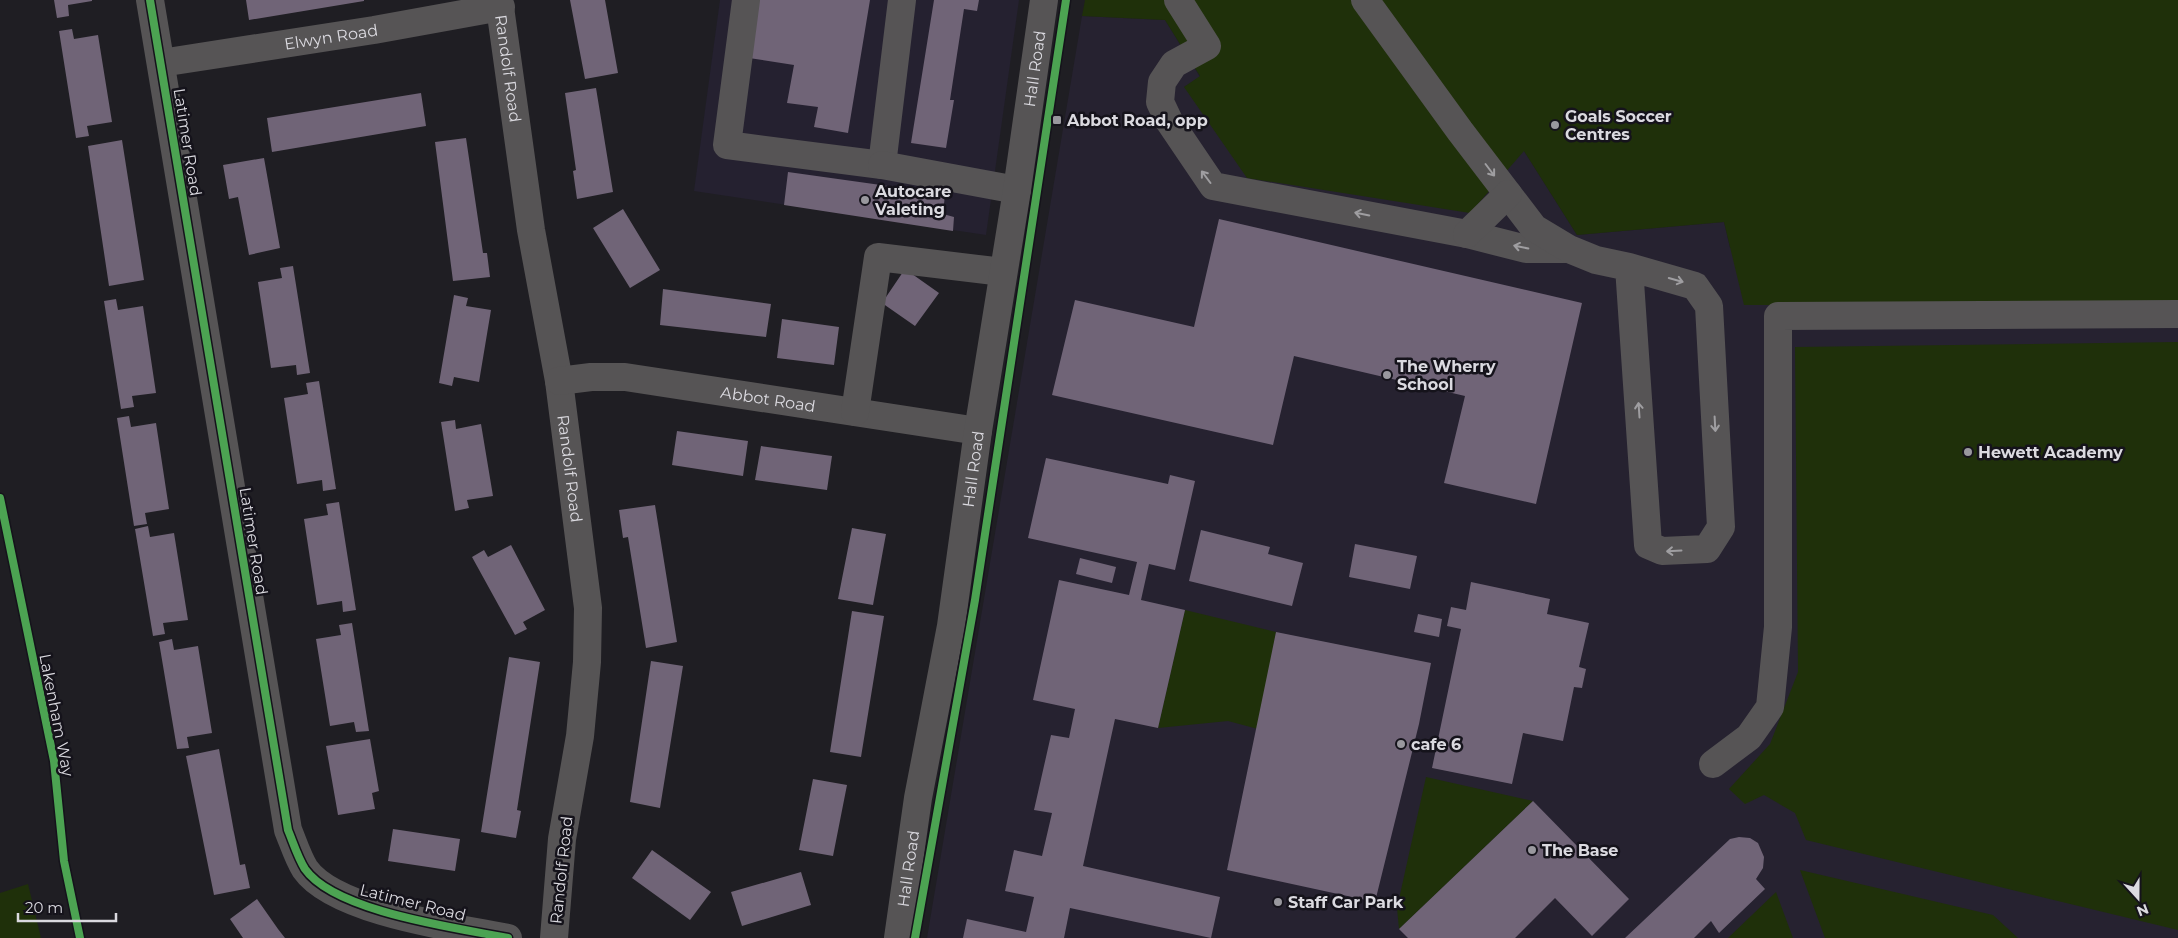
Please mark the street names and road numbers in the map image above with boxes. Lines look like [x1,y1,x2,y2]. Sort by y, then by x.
street label: Randolf Road [491,13,525,123]
street label: Elwyn Road [283,21,379,54]
street label: Hall Road [1020,29,1050,108]
street label: Latimer Road [170,87,205,197]
street label: Abbot Road [719,383,817,416]
street label: Randolf Road [553,414,586,524]
street label: Hall Road [959,430,988,509]
street label: Latimer Road [236,486,271,596]
street label: Lakenham Way [35,652,78,778]
street label: Randolf Road [546,815,577,925]
street label: Hall Road [894,829,923,908]
street label: Latimer Road [358,880,468,925]

